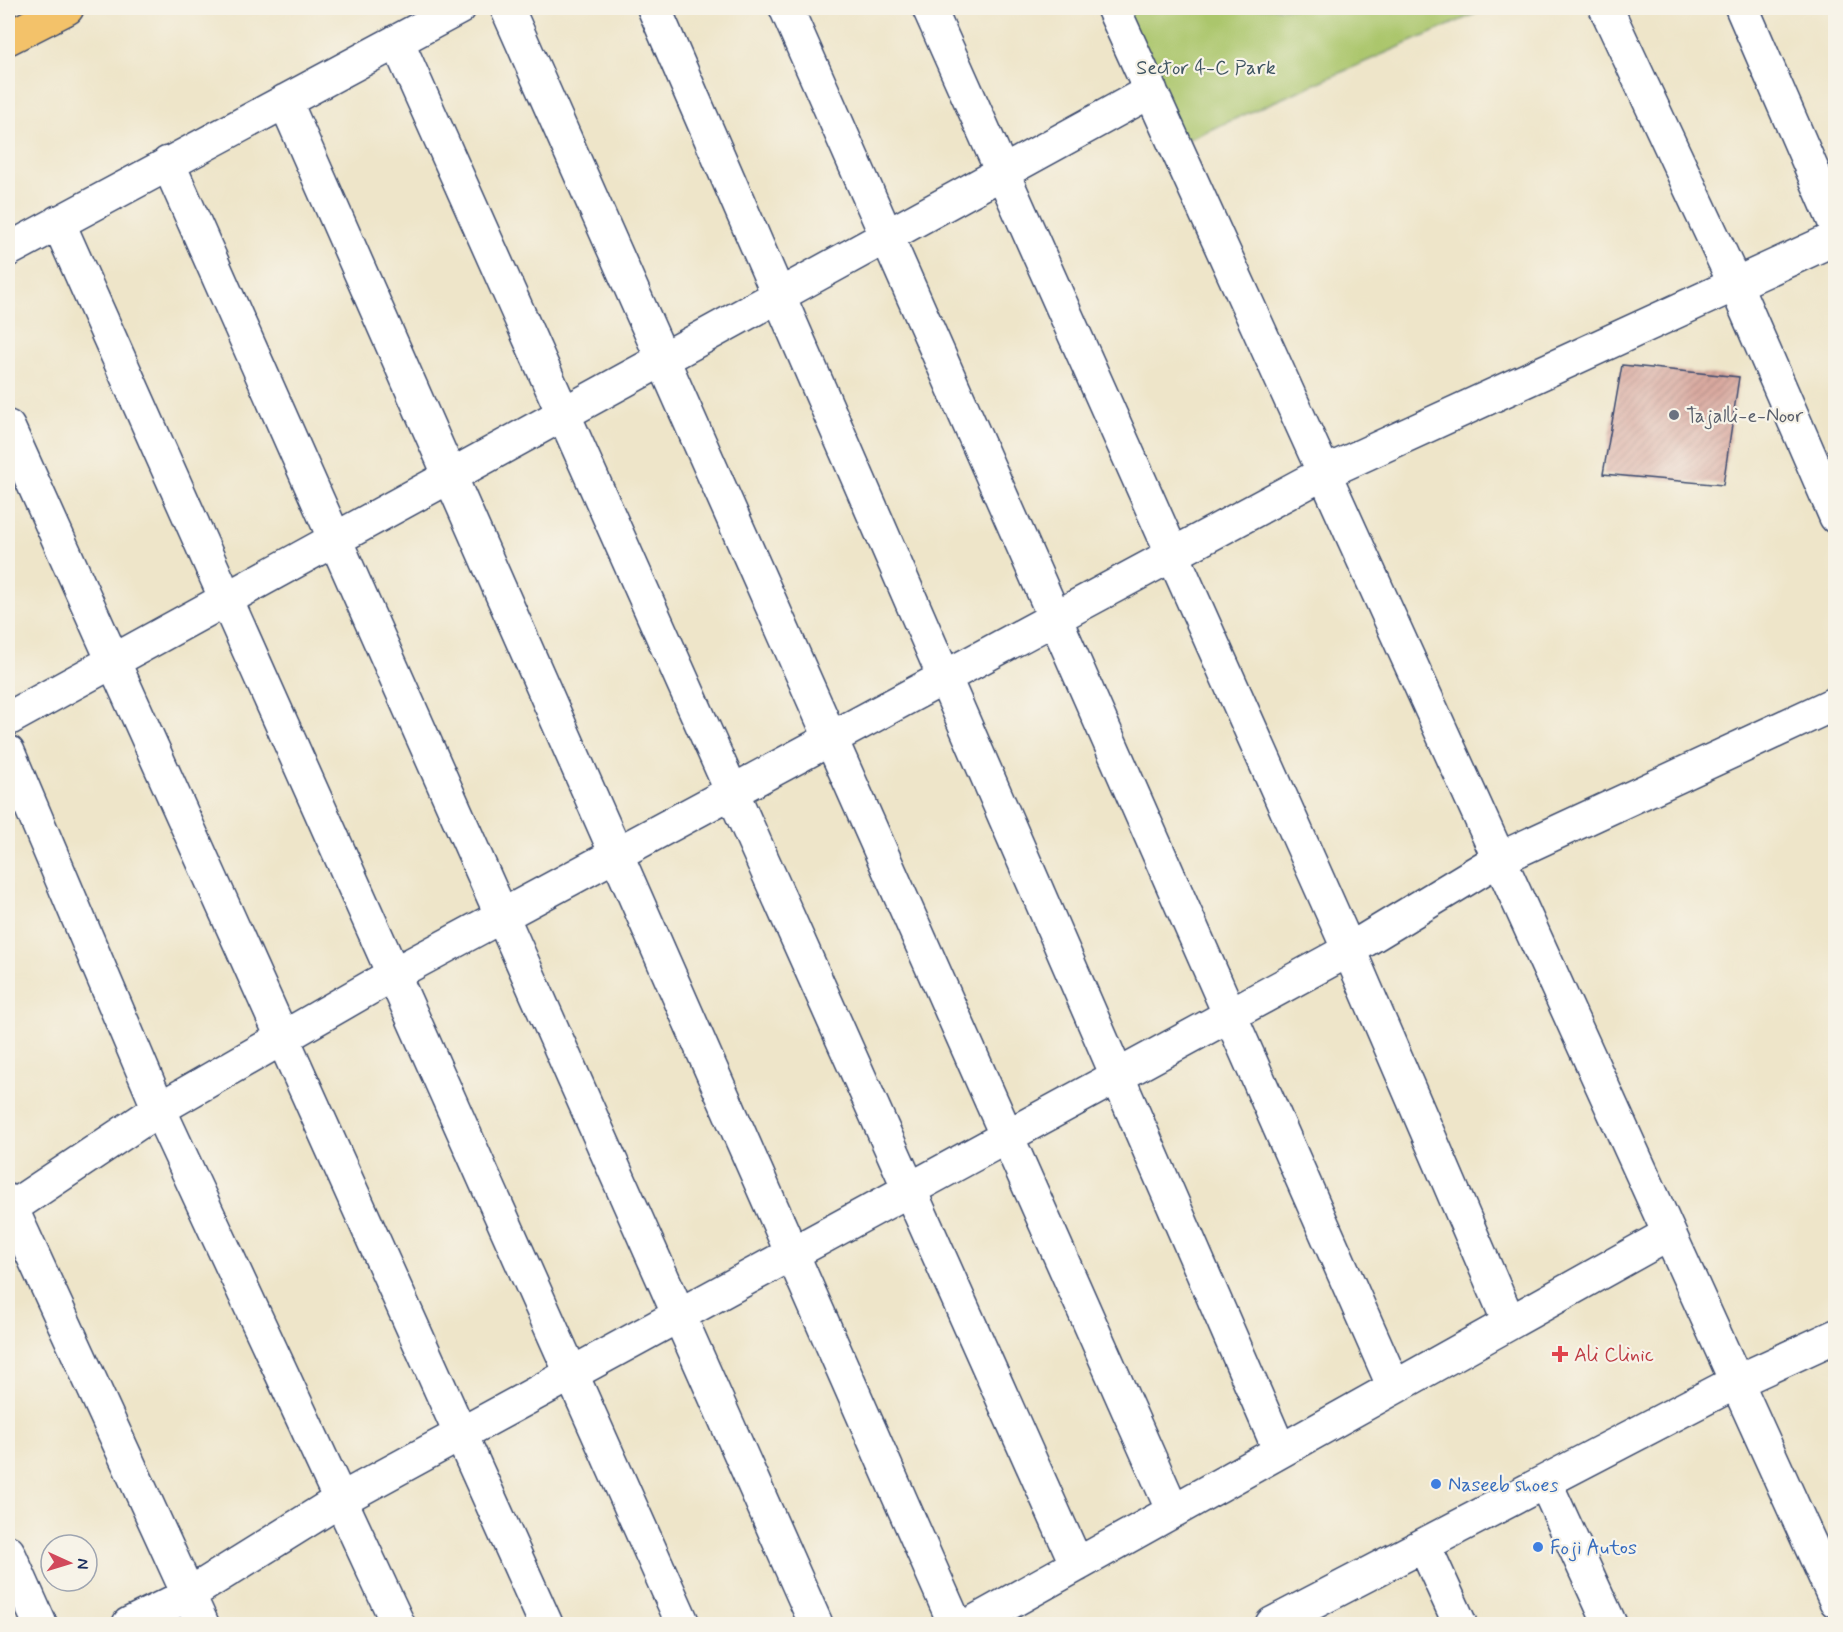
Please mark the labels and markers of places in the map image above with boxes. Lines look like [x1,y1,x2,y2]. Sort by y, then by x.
place label: Tajalli-e-Noor [1686,403,1804,430]
marker: Tajalli-e-Noor [1667,408,1681,422]
place label: Ali Clinic [1574,1342,1654,1369]
marker: Ali Clinic [1551,1345,1569,1363]
place label: Naseeb shoes [1448,1472,1558,1499]
marker: Naseeb shoes [1429,1477,1443,1491]
place label: Foji Autos [1550,1535,1637,1562]
marker: Foji Autos [1531,1540,1545,1554]

